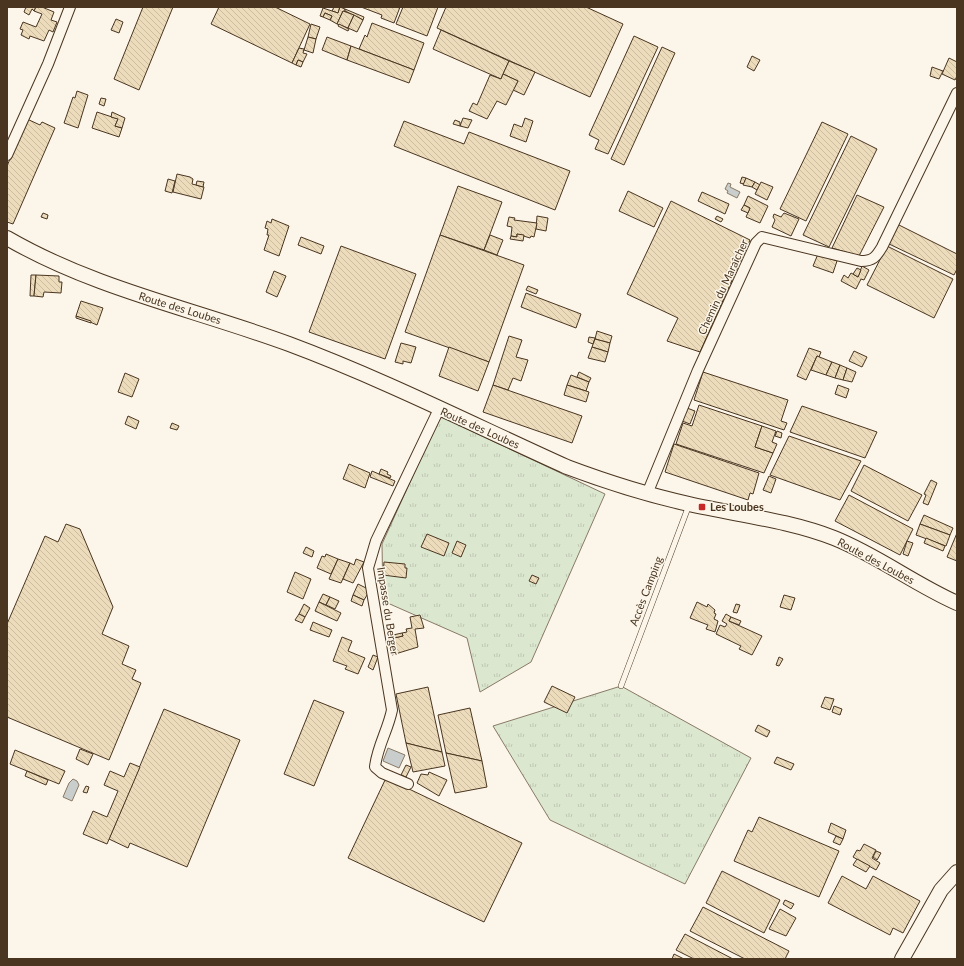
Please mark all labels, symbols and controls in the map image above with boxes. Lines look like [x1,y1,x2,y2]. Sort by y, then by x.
street label: Chemin du Maraîcher [695,237,750,337]
street label: Route des Loubes [137,289,223,326]
street label: Route des Loubes [439,404,522,451]
place label: Les Loubes [710,500,764,513]
marker: Les Loubes [697,502,707,512]
street label: Route des Loubes [836,535,917,586]
street label: Accès Camping [626,554,665,627]
street label: Impasse du Berger [375,566,402,656]

